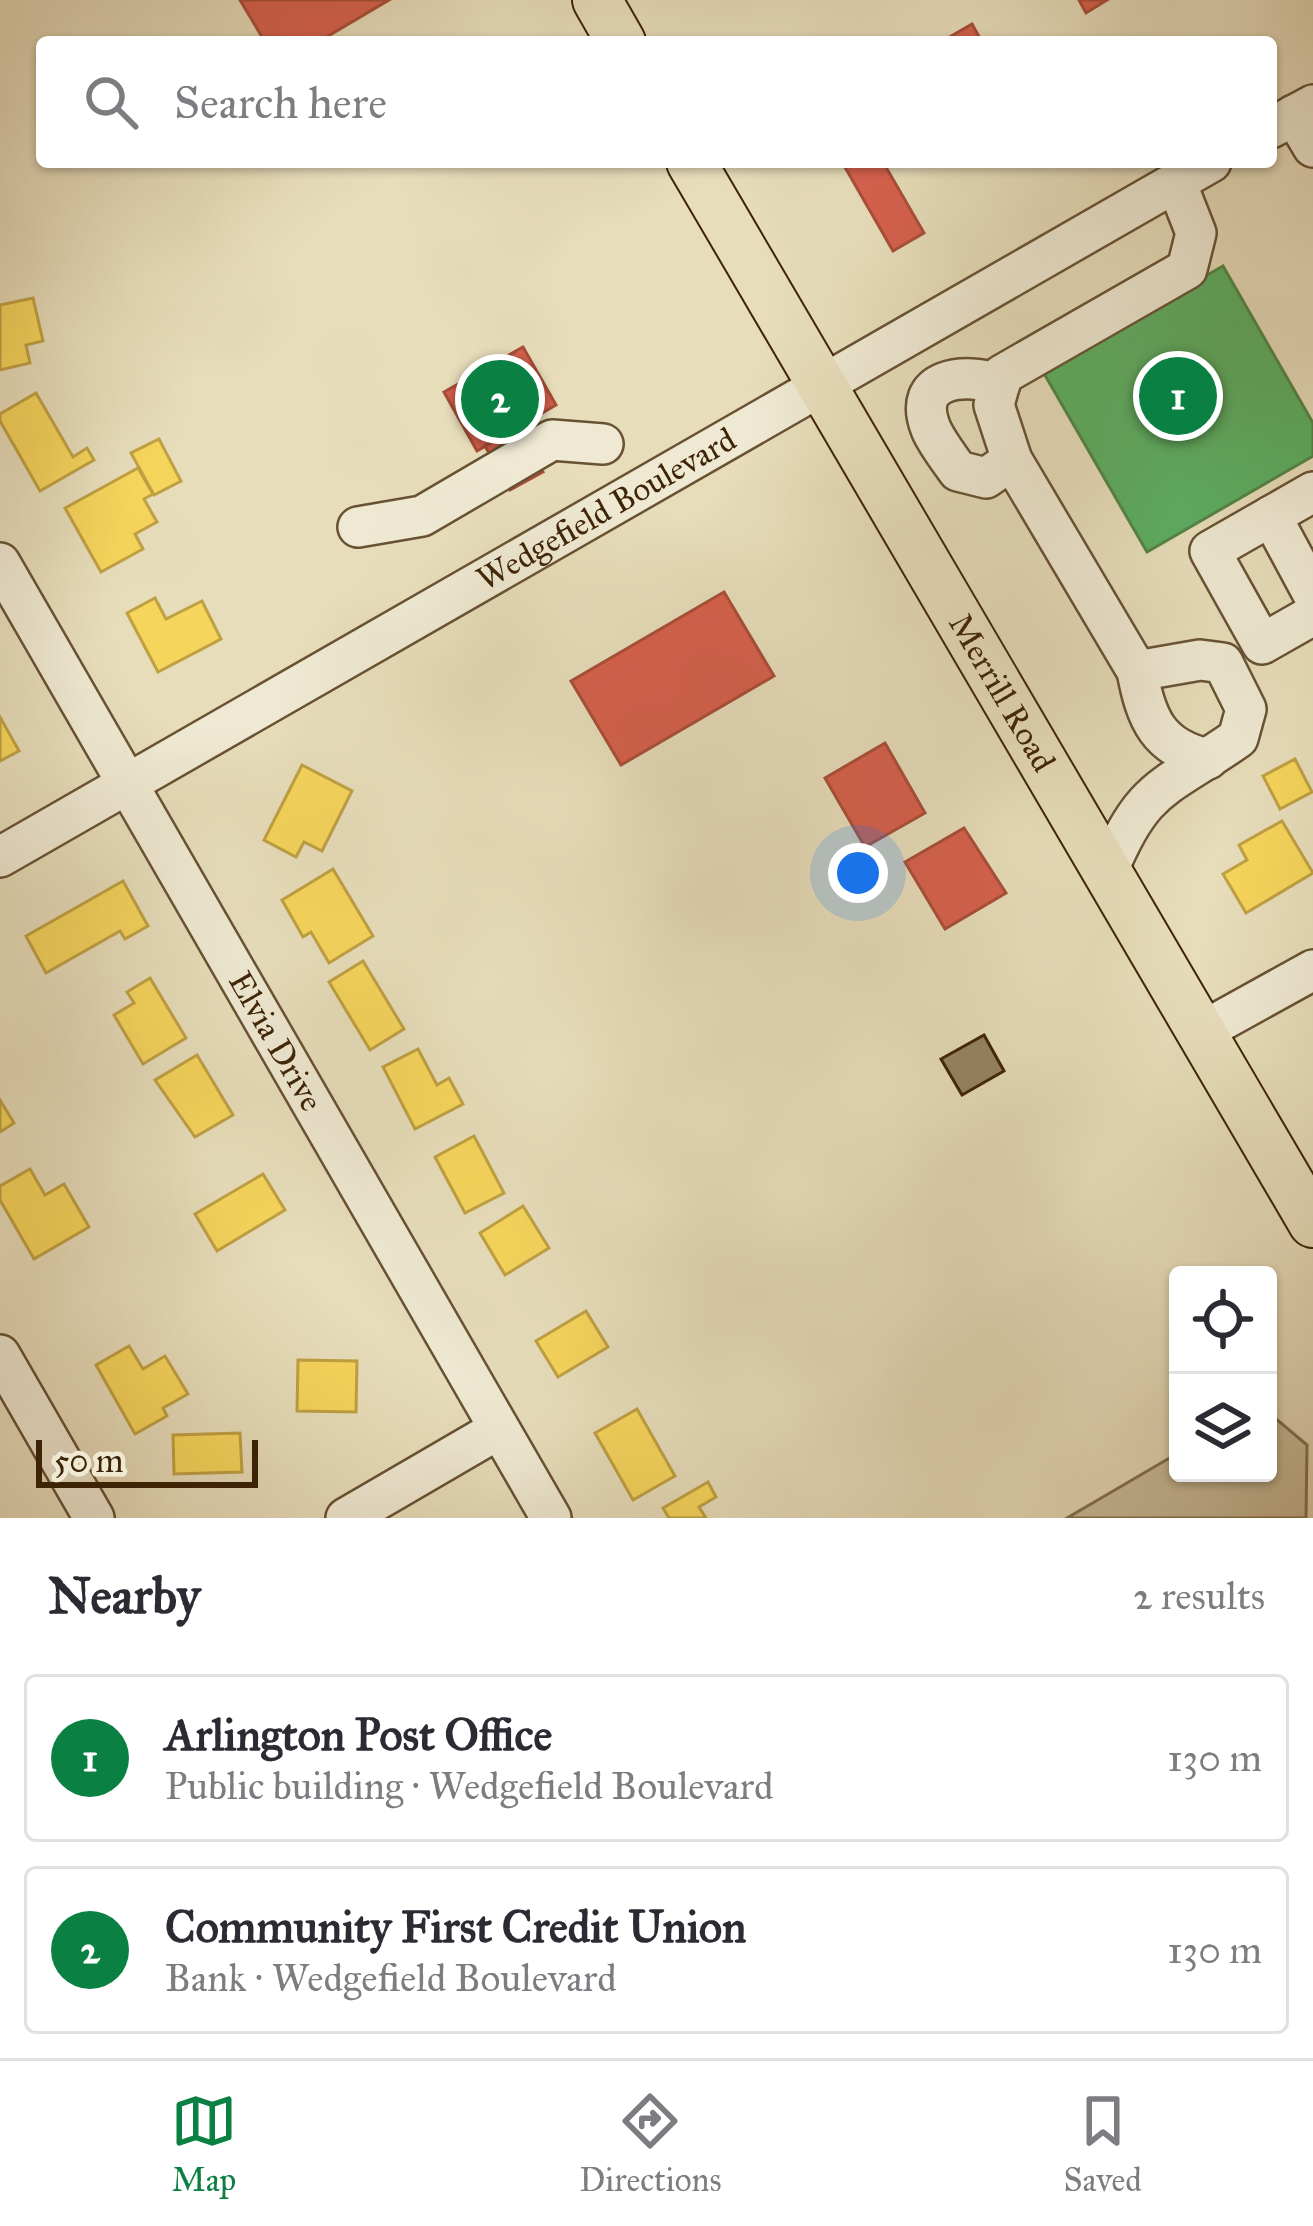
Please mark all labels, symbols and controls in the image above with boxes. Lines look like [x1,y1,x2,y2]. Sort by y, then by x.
search box [36,36,1277,168]
icon: search [78,69,144,135]
text: Search here [174,75,387,130]
pin: 1 [1139,351,1217,441]
pin: 2 [461,354,539,444]
street label: Wedgefield Boulevard [470,419,743,599]
street label: Merrill Road [940,606,1064,779]
your location [828,843,888,903]
street label: Elvia Drive [220,964,332,1118]
map controls [1169,1266,1277,1482]
button: locate [1169,1266,1277,1374]
button: layers [1169,1374,1277,1482]
scale bar [36,1434,258,1487]
text: 50 m [54,1441,123,1481]
text: Nearby [48,1565,200,1627]
text: 2 results [1133,1572,1265,1620]
text: Arlington Post Office [165,1707,552,1762]
text: 1 [82,1734,98,1782]
text: 130 m [1167,1734,1262,1782]
text: Public building · Wedgefield Boulevard [165,1762,774,1810]
text: Community First Credit Union [165,1899,746,1954]
text: 2 [80,1926,100,1974]
text: 130 m [1167,1926,1262,1974]
text: Bank · Wedgefield Boulevard [165,1954,617,2002]
tab: Map [171,2088,237,2200]
tab: Directions [579,2088,721,2200]
tab: Saved [1064,2088,1142,2200]

